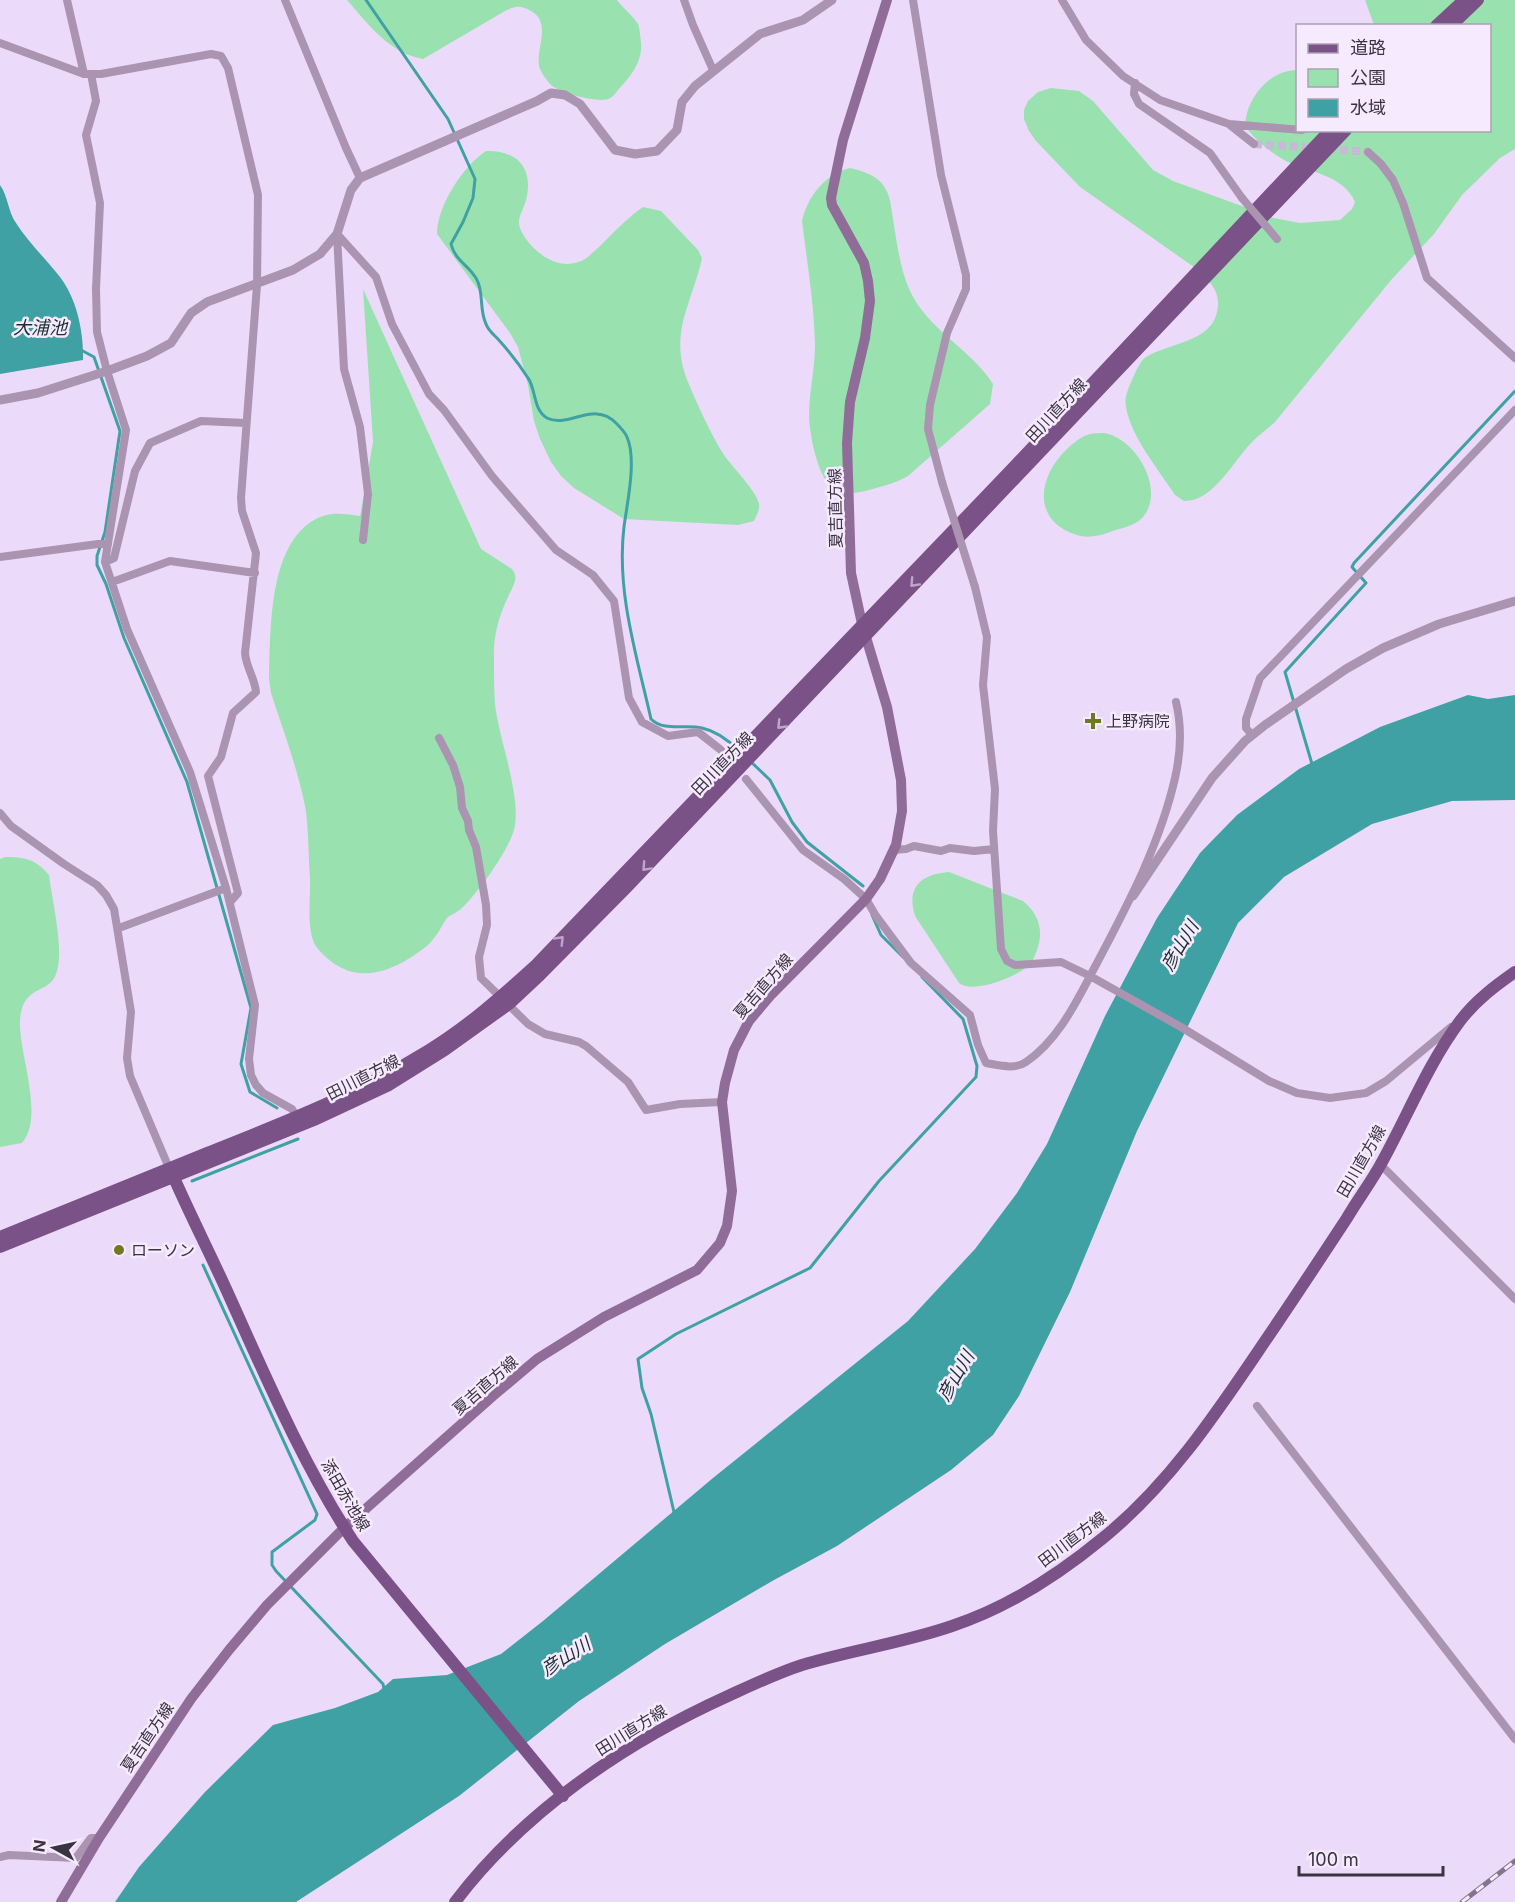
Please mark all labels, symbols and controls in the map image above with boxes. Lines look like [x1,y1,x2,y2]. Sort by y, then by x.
legend [1296,24,1491,132]
text: 道路 [1350,37,1386,58]
text: 公園 [1350,67,1386,88]
text: 水域 [1350,97,1386,118]
water label: 大浦池 [13,317,69,338]
street label: 田川直方線 [1021,374,1091,446]
street label: 夏吉直方線 [824,468,846,548]
one-way arrow [911,576,922,587]
place label: 上野病院 [1106,711,1170,731]
marker: 上野病院 [1084,712,1102,730]
one-way arrow [777,718,788,729]
street label: 田川直方線 [687,727,757,799]
one-way arrow [643,859,654,870]
water label: 彦山川 [1157,915,1204,974]
one-way arrow [553,936,564,946]
street label: 夏吉直方線 [729,949,797,1023]
street label: 田川直方線 [323,1050,403,1104]
street label: 田川直方線 [1332,1121,1390,1201]
place label: ローソン [131,1240,195,1260]
marker: ローソン [112,1243,126,1257]
water label: 彦山川 [933,1345,979,1404]
street label: 夏吉直方線 [448,1351,522,1419]
street label: 添田赤池線 [317,1455,375,1535]
street label: 田川直方線 [1034,1507,1110,1571]
water label: 彦山川 [537,1632,596,1680]
street label: 夏吉直方線 [116,1698,178,1776]
street label: 田川直方線 [592,1700,670,1760]
north arrow [24,1818,84,1878]
text: N [28,1838,50,1853]
scale bar [1299,1839,1443,1877]
text: 100 m [1308,1849,1359,1870]

